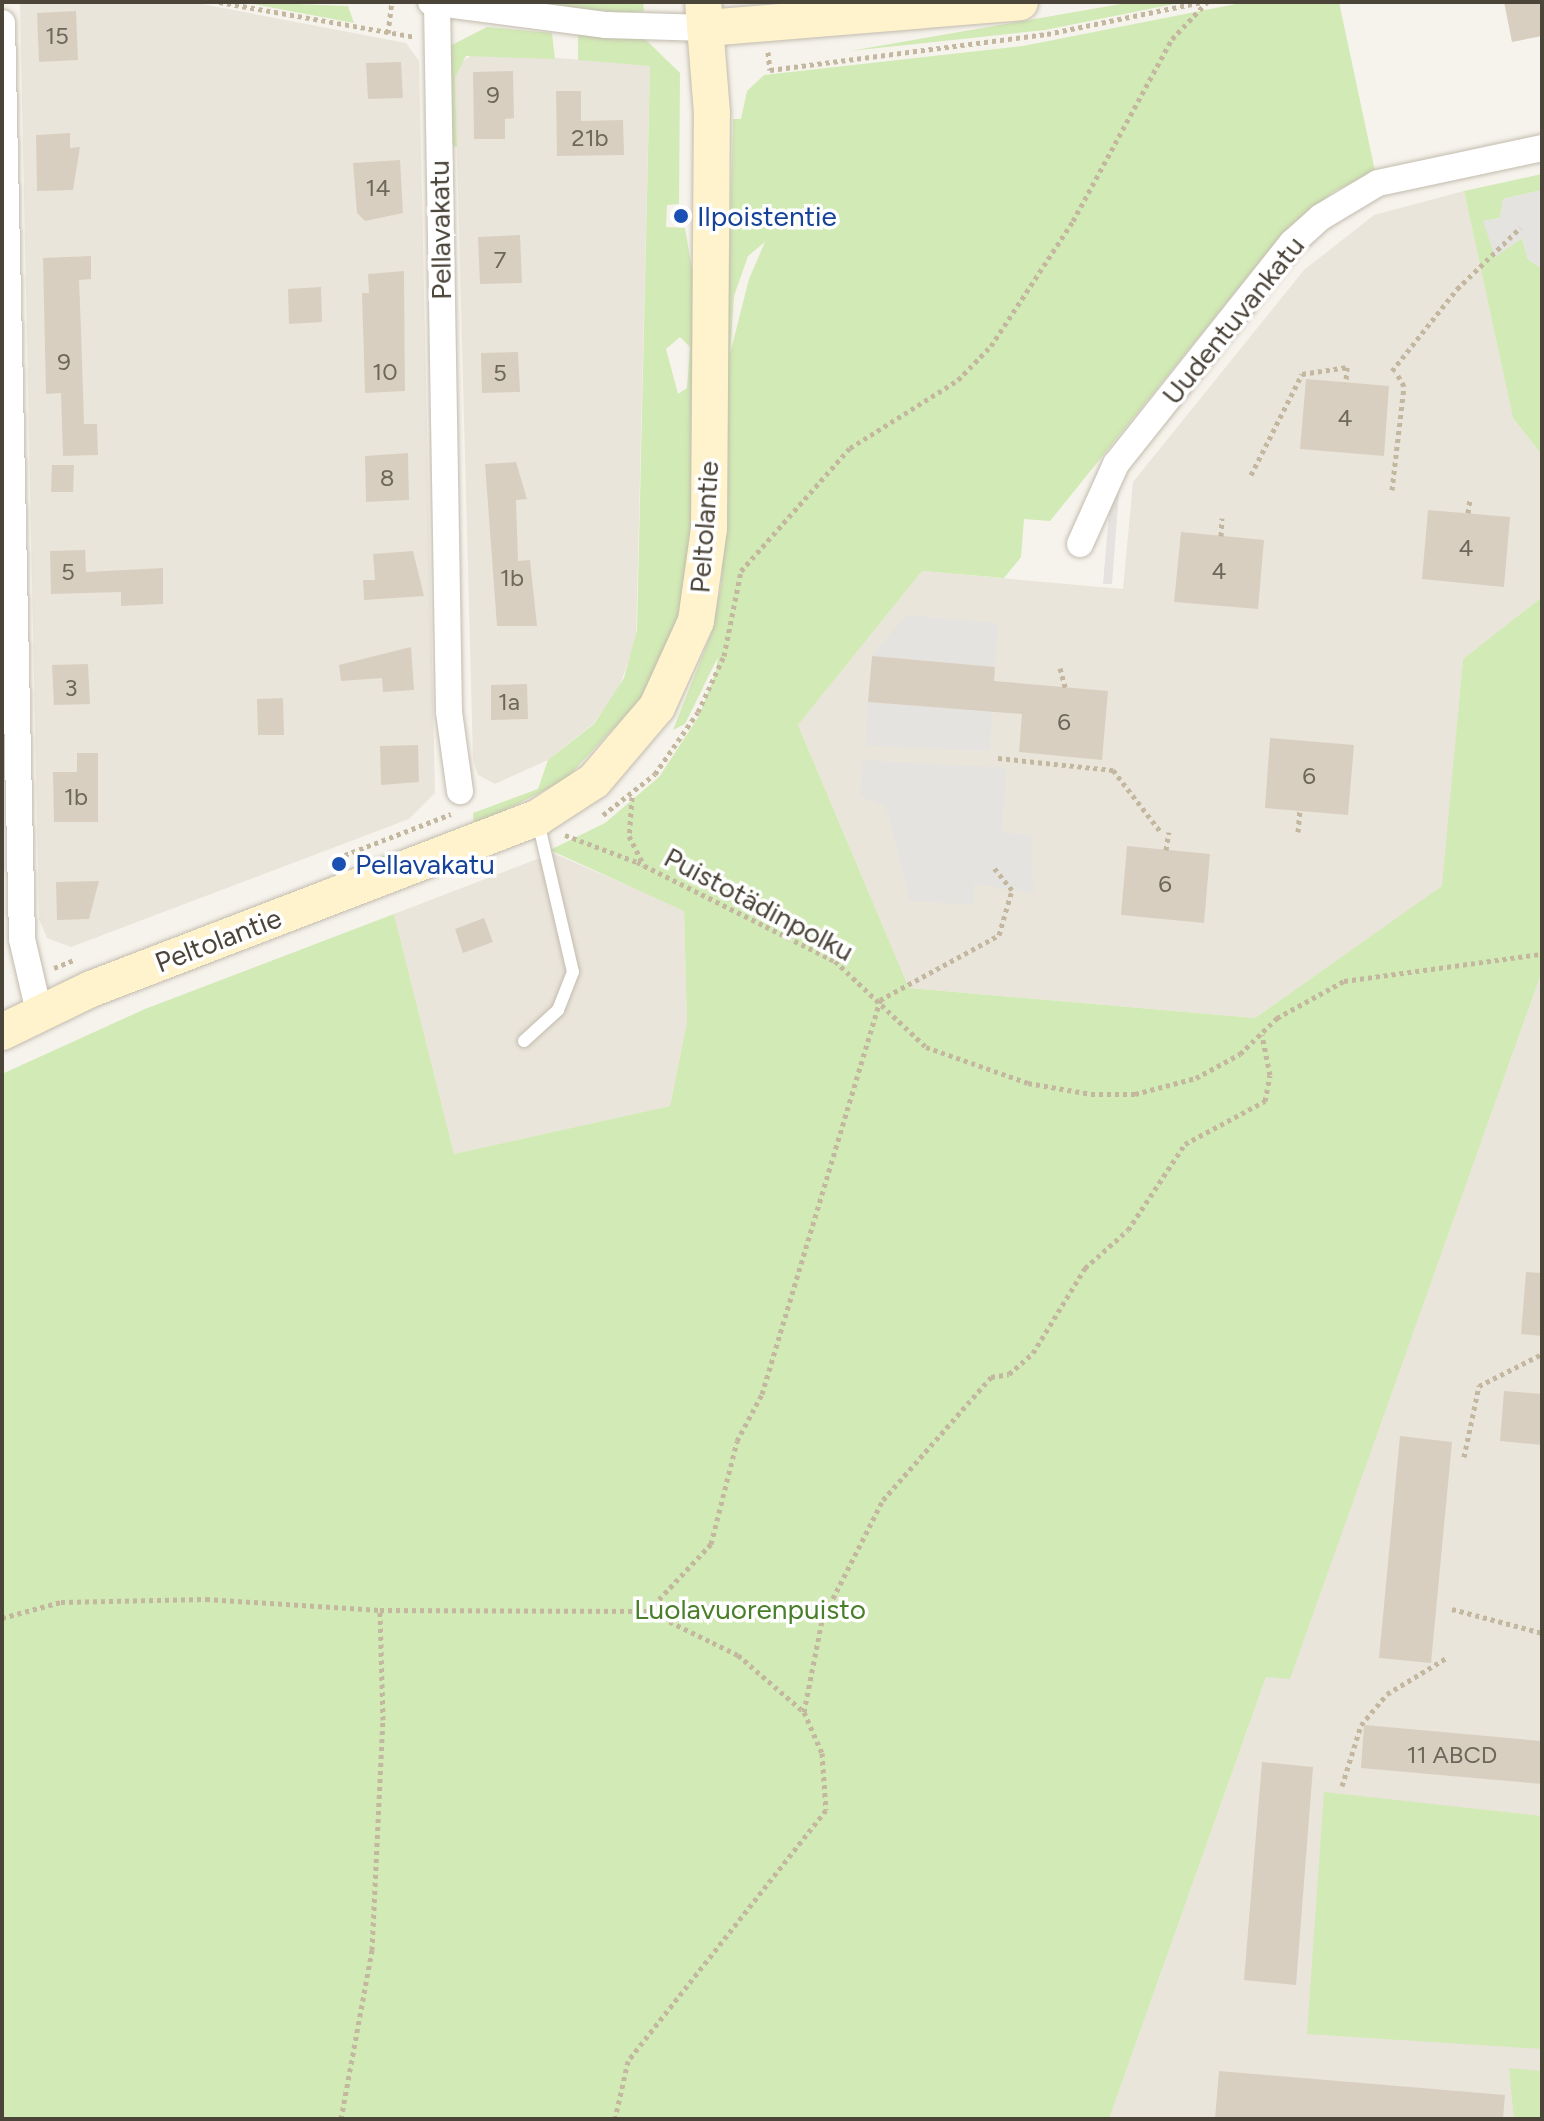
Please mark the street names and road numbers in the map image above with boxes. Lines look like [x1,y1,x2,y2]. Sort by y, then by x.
street label: Pellavakatu [422,160,458,300]
street label: Uudentuvankatu [1155,229,1311,411]
street label: Peltolantie [683,460,725,594]
street label: Puistotädinpolku [659,840,859,968]
street label: Peltolantie [150,901,286,979]

